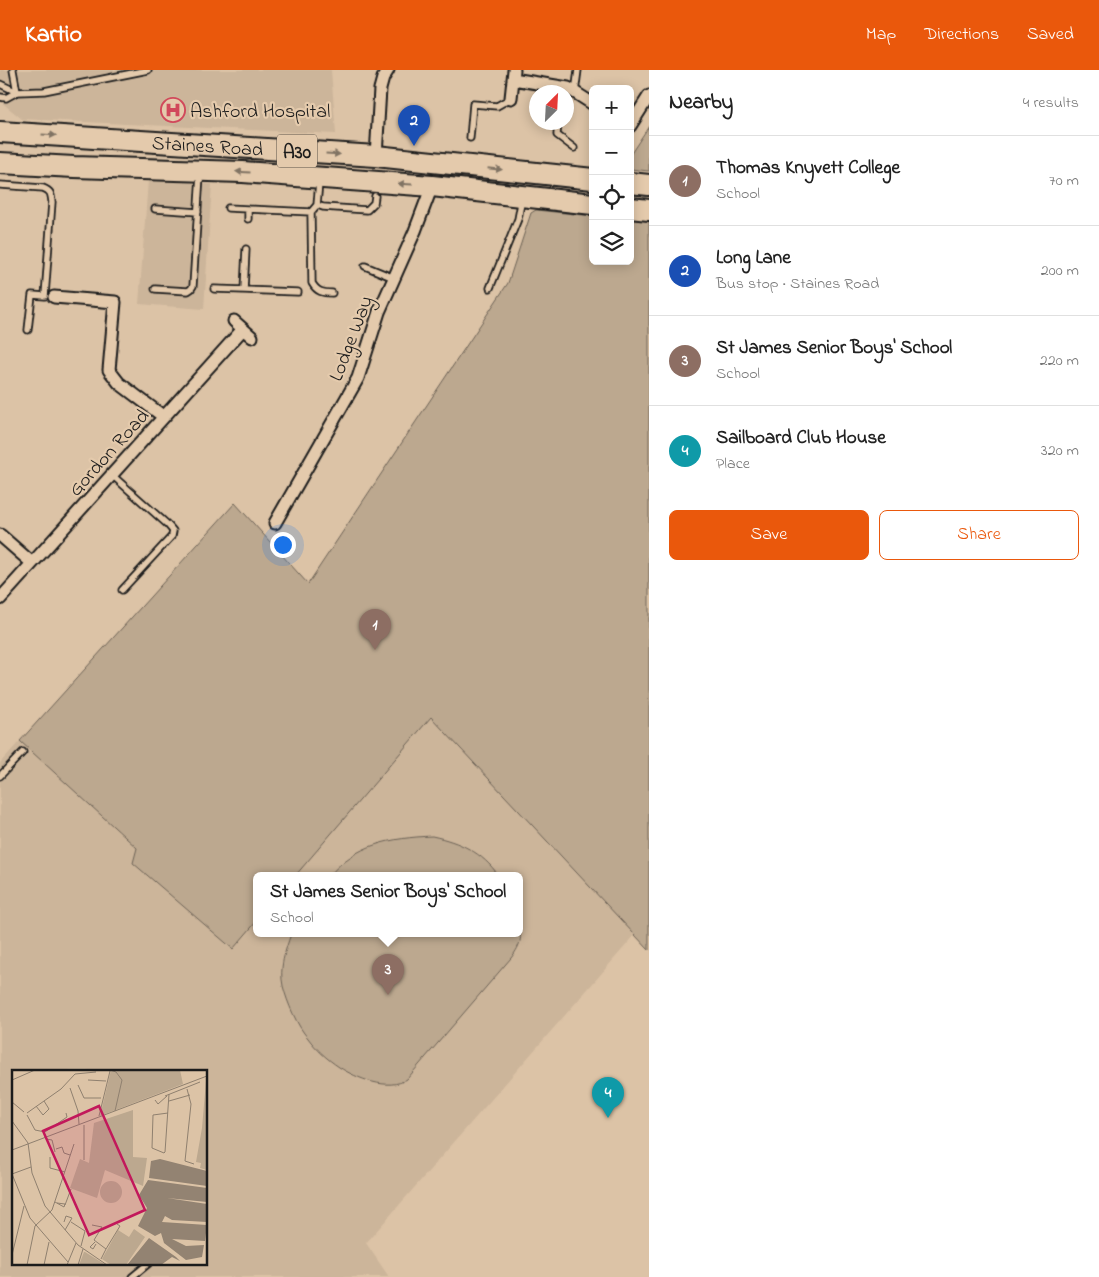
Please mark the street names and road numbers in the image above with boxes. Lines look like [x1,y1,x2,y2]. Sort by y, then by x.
street label: Staines Road [151,130,264,166]
road number: A30 [277,134,317,168]
street label: Lodge Way [323,292,383,386]
street label: Gordon Road [63,403,157,504]

